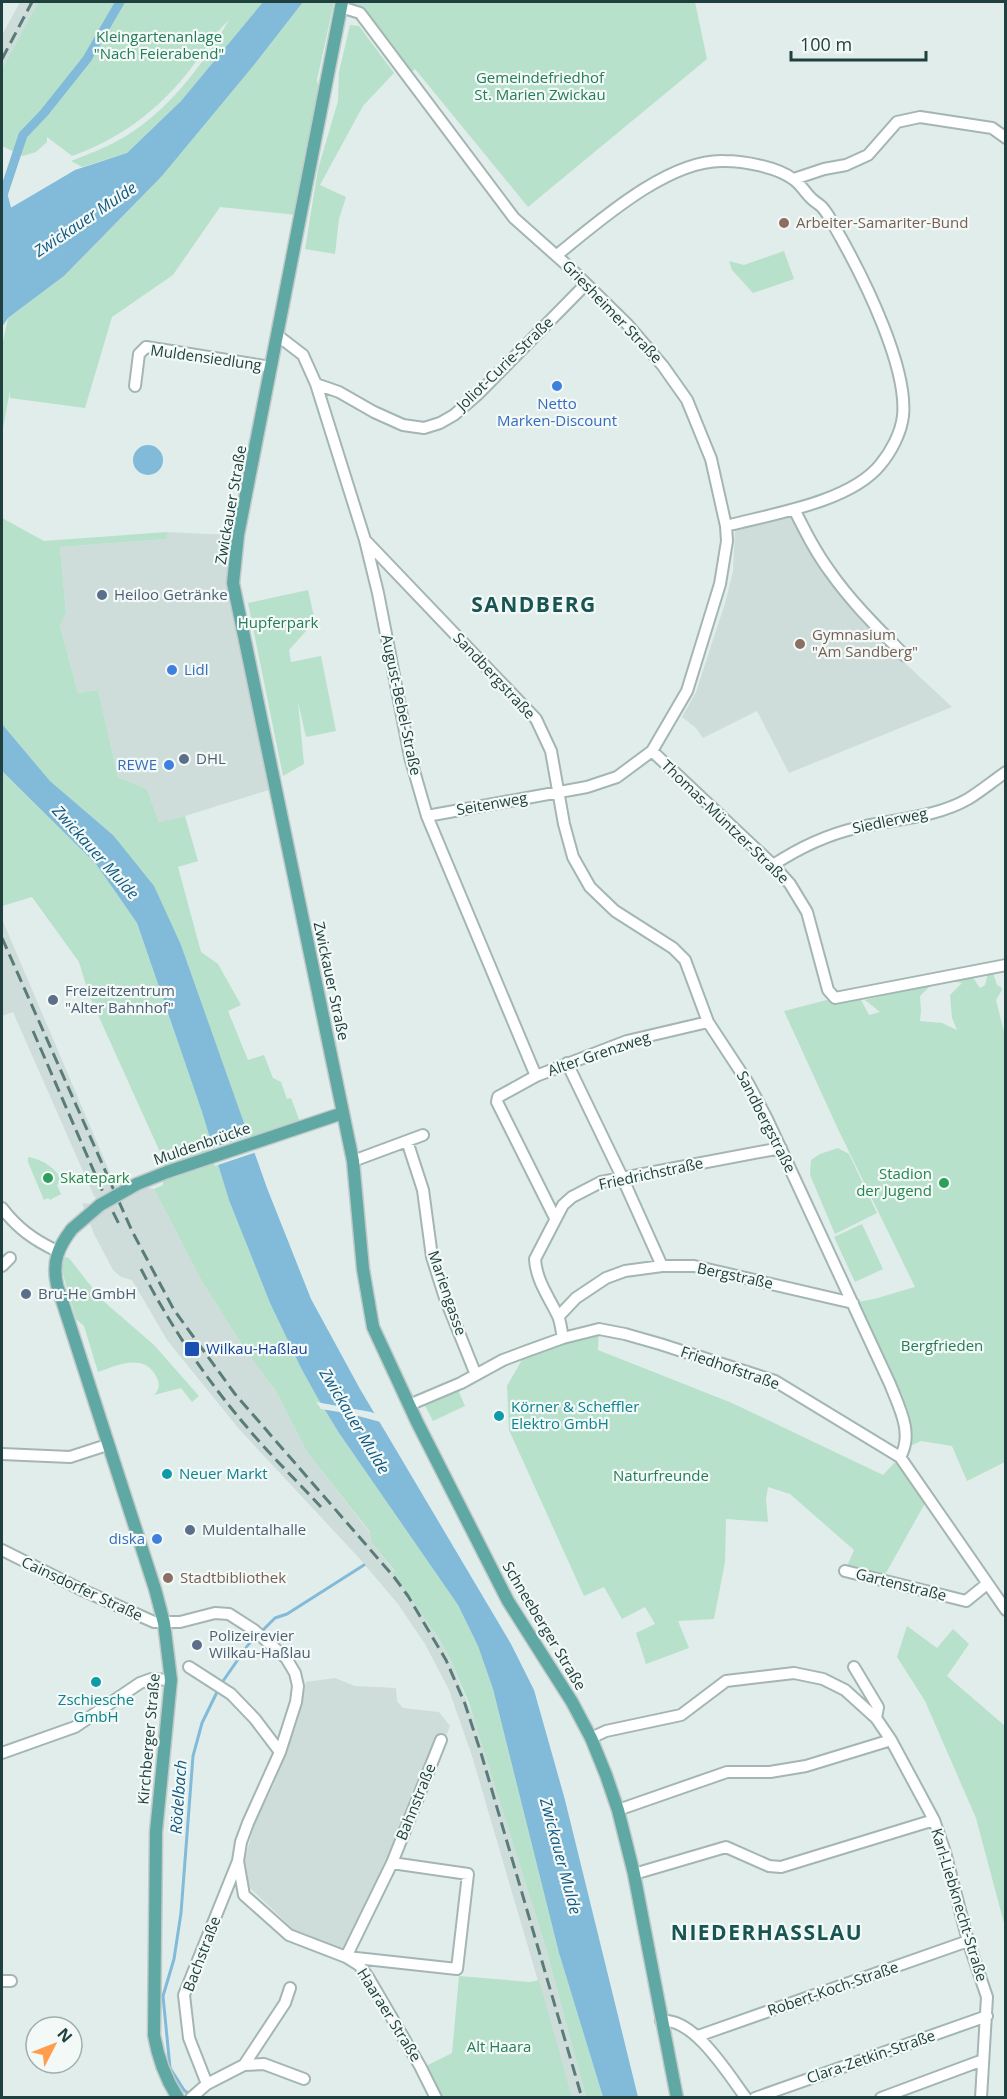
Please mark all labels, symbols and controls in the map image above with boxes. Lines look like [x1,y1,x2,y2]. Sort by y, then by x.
scale bar [791,24,926,62]
park label: Kleingartenanlage "Nach Feierabend" [94,26,224,63]
text: 100 m [800,32,852,56]
park label: Gemeindefriedhof St. Marien Zwickau [474,67,606,104]
water label: Zwickauer Mulde [28,176,141,262]
place label: Arbeiter-Samariter-Bund [796,212,968,232]
marker: Arbeiter-Samariter-Bund [777,216,791,230]
street label: Griesheimer Straße [558,255,667,367]
street label: Joliot-Curie-Straße [450,312,557,416]
street label: Muldensiedlung [149,339,263,375]
marker: Netto Marken-Discount [550,379,564,393]
place label: Netto Marken-Discount [497,393,617,430]
street label: Zwickauer Straße [210,444,250,566]
place label: Heiloo Getränke [114,584,228,604]
marker: Heiloo Getränke [95,588,109,602]
district label: SANDBERG [471,590,597,618]
park label: Hupferpark [238,612,318,632]
place label: Gymnasium "Am Sandberg" [812,624,918,661]
street label: Sandbergstraße [449,628,540,723]
street label: August-Bebel-Straße [377,633,427,777]
marker: Gymnasium "Am Sandberg" [793,637,807,651]
place label: Lidl [184,659,209,679]
marker: Lidl [165,663,179,677]
place label: DHL [196,748,226,768]
marker: DHL [177,752,191,766]
place label: REWE [117,754,157,774]
street label: Thomas-Müntzer-Straße [658,755,794,888]
marker: REWE [162,758,176,772]
street label: Seitenweg [455,787,529,819]
water label: Zwickauer Mulde [47,799,144,904]
street label: Siedlerweg [850,802,929,838]
street label: Zwickauer Straße [310,920,354,1042]
place label: Freizeitzentrum "Alter Bahnhof" [65,980,175,1017]
marker: Freizeitzentrum "Alter Bahnhof" [46,993,60,1007]
street label: Alter Grenzweg [545,1026,652,1080]
street label: Sandbergstraße [733,1067,801,1176]
street label: Muldenbrücke [151,1117,253,1169]
street label: Friedrichstraße [597,1152,705,1194]
place label: Stadion der Jugend [856,1163,932,1200]
place label: Skatepark [60,1167,130,1187]
marker: Skatepark [41,1171,55,1185]
marker: Stadion der Jugend [937,1176,951,1190]
street label: Mariengasse [424,1248,472,1338]
street label: Bergstraße [695,1257,775,1293]
place label: Bru-He GmbH [38,1283,136,1303]
marker: Bru-He GmbH [19,1287,33,1301]
park label: Bergfrieden [901,1335,983,1355]
place label: Wilkau-Haßlau [206,1338,308,1358]
marker: Wilkau-Haßlau [183,1340,201,1358]
street label: Friedhofstraße [678,1341,782,1393]
water label: Zwickauer Mulde [314,1363,395,1478]
place label: Körner & Scheffler Elektro GmbH [511,1396,639,1433]
marker: Körner & Scheffler Elektro GmbH [492,1409,506,1423]
place label: Neuer Markt [179,1463,268,1483]
park label: Naturfreunde [613,1465,709,1485]
marker: Neuer Markt [160,1467,174,1481]
place label: Muldentalhalle [202,1519,306,1539]
marker: Muldentalhalle [183,1523,197,1537]
place label: diska [109,1528,145,1548]
marker: diska [150,1532,164,1546]
street label: Cainsdorfer Straße [19,1551,146,1625]
street label: Schneeberger Straße [498,1557,591,1694]
street label: Gartenstraße [854,1563,949,1605]
place label: Stadtbibliothek [180,1567,286,1587]
marker: Stadtbibliothek [161,1571,175,1585]
place label: Polizeirevier Wilkau-Haßlau [209,1625,311,1662]
marker: Polizeirevier Wilkau-Haßlau [190,1638,204,1652]
street label: Kirchberger Straße [132,1672,164,1805]
marker: Zschiesche GmbH [89,1675,103,1689]
place label: Zschiesche GmbH [58,1689,134,1726]
water label: Rödelbach [164,1759,192,1835]
street label: Bahnstraße [391,1760,440,1843]
water label: Zwickauer Mulde [535,1794,587,1917]
street label: Karl-Liebknecht-Straße [927,1826,993,1984]
street label: Bachstraße [178,1913,225,1994]
district label: NIEDERHASSLAU [671,1918,863,1946]
street label: Robert-Koch-Straße [764,1956,901,2020]
street label: Haaraer Straße [353,1964,427,2065]
north arrow [24,2015,84,2075]
text: N [53,2023,78,2047]
street label: Clara-Zetkin-Straße [804,2025,938,2087]
park label: Alt Haara [467,2036,531,2056]

